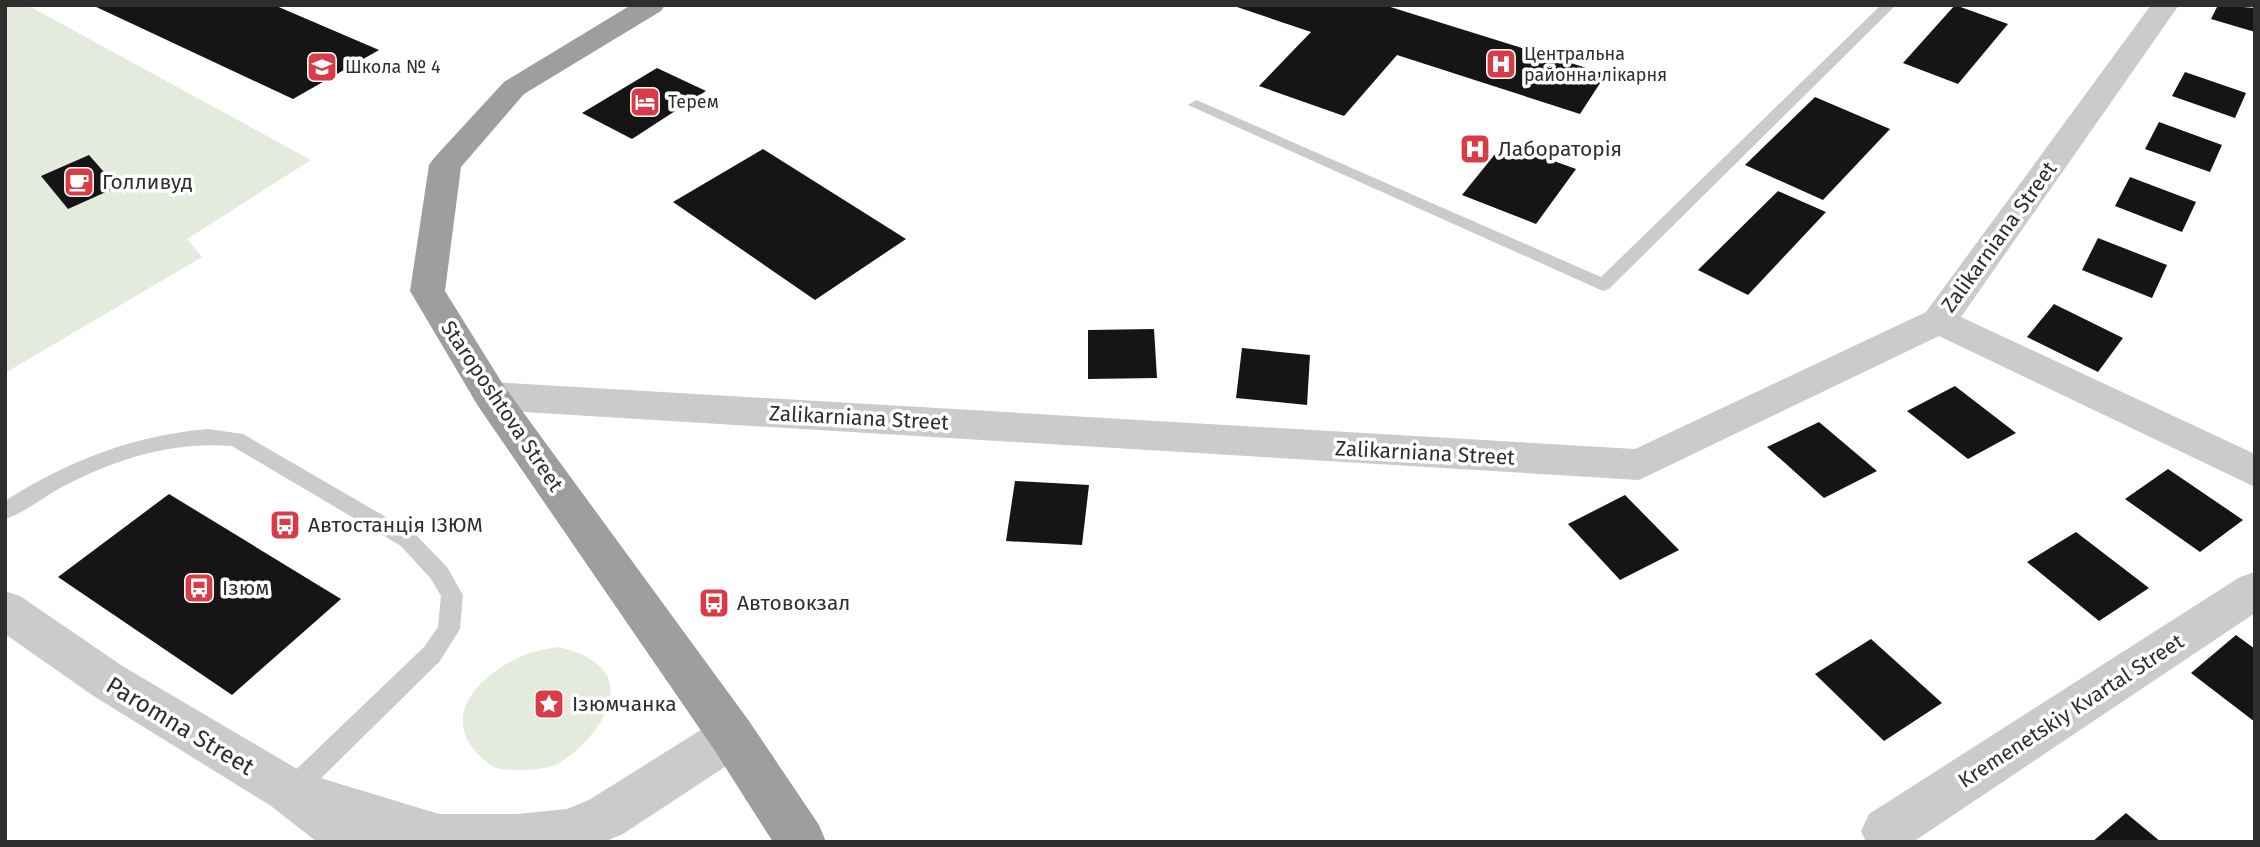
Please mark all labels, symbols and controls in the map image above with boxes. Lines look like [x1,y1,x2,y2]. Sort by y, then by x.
place label: Центральна районна лікарня [1524,43,1667,86]
hospital icon: Центральна районна лікарня [1484,47,1518,81]
school or university icon: Школа № 4 [305,50,339,84]
place label: Школа № 4 [345,56,441,78]
hotel icon: Терем [628,85,662,119]
place label: Терем [668,91,719,113]
hospital icon: Лабораторія [1458,132,1492,166]
place label: Лабораторія [1498,136,1622,162]
street label: Zalikarniana Street [1936,156,2063,317]
cafe icon: Голливуд [62,165,96,199]
place label: Голливуд [102,169,193,195]
street label: Staroposhtova Street [435,316,569,497]
street label: Zalikarniana Street [769,400,950,436]
street label: Zalikarniana Street [1335,435,1516,471]
bus stop icon: Автостанція ІЗЮМ [268,508,302,542]
place label: Автостанція ІЗЮМ [308,512,483,538]
bus stop icon: Ізюм [182,571,216,605]
place label: Ізюм [222,575,269,601]
bus stop icon: Автовокзал [697,586,731,620]
place label: Автовокзал [737,590,850,616]
street label: Kremenetskiy Kvartal Street [1953,628,2189,794]
street label: Paromna Street [101,671,259,781]
place icon: Ізюмчанка [532,687,566,721]
place label: Ізюмчанка [572,691,677,717]

